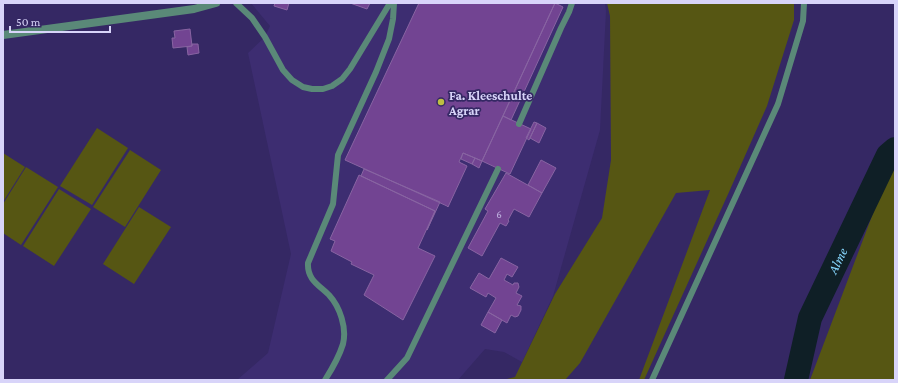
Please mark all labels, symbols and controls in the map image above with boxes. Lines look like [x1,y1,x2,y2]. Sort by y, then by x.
scale bar [10,8,110,34]
text: 50 m [16,15,41,29]
place label: Fa. Kleeschulte Agrar [448,88,532,118]
marker: Fa. Kleeschulte Agrar [436,97,446,107]
house number: 6 [496,208,502,220]
water label: Alme [824,245,851,277]

